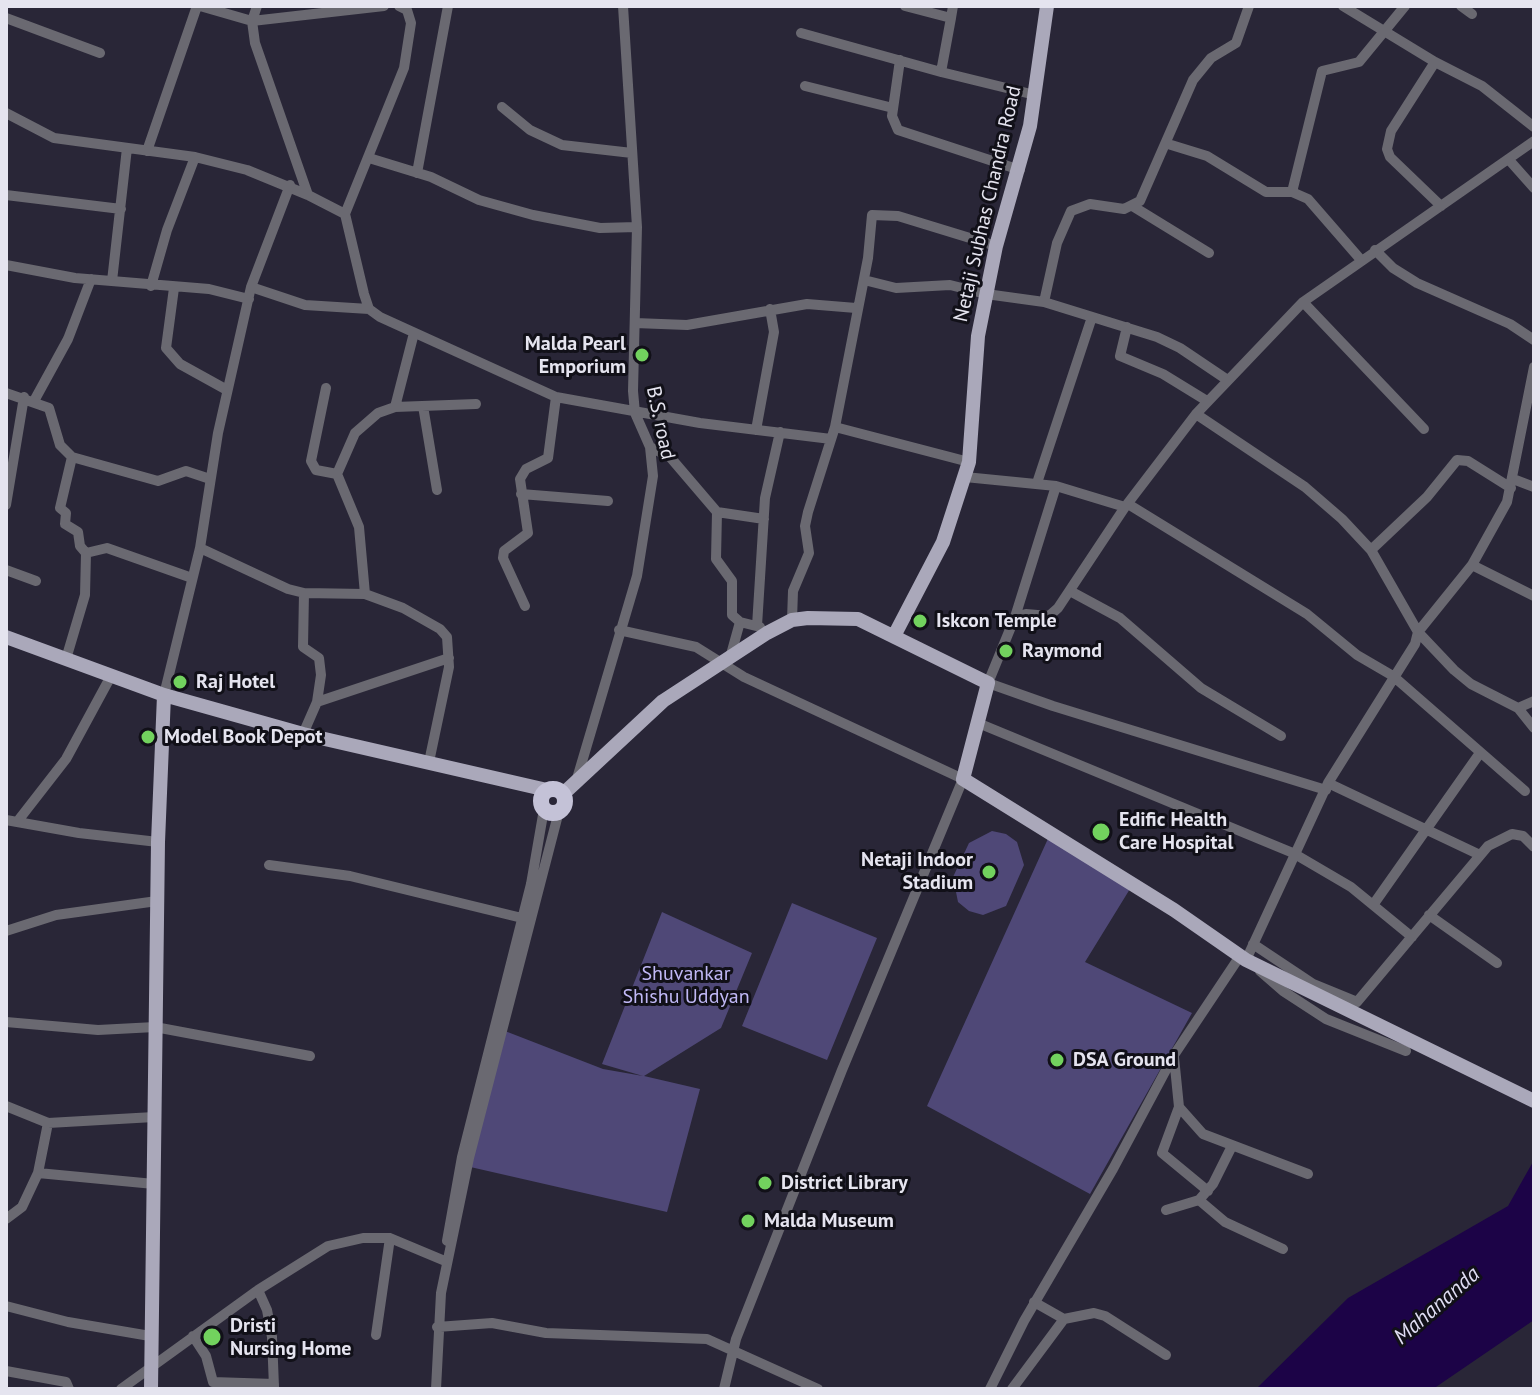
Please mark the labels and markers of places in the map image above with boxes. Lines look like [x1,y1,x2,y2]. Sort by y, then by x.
place label: Malda Pearl Emporium [525,332,626,379]
marker: Malda Pearl Emporium [633,346,651,364]
place label: Iskcon Temple [936,609,1057,633]
marker: Iskcon Temple [911,612,929,630]
place label: Raymond [1022,639,1102,663]
marker: Raymond [997,642,1015,660]
place label: Raj Hotel [196,670,275,694]
marker: Raj Hotel [171,673,189,691]
place label: Model Book Depot [164,725,322,749]
marker: Model Book Depot [139,728,157,746]
place label: Edific Health Care Hospital [1119,808,1233,855]
marker: Edific Health Care Hospital [1090,821,1112,843]
place label: Netaji Indoor Stadium [861,848,973,895]
marker: Netaji Indoor Stadium [980,863,998,881]
place label: DSA Ground [1073,1048,1176,1072]
marker: DSA Ground [1048,1051,1066,1069]
place label: District Library [781,1171,908,1195]
marker: District Library [756,1174,774,1192]
place label: Malda Museum [764,1209,894,1233]
marker: Malda Museum [739,1212,757,1230]
place label: Dristi Nursing Home [230,1314,351,1361]
marker: Dristi Nursing Home [201,1326,223,1348]

